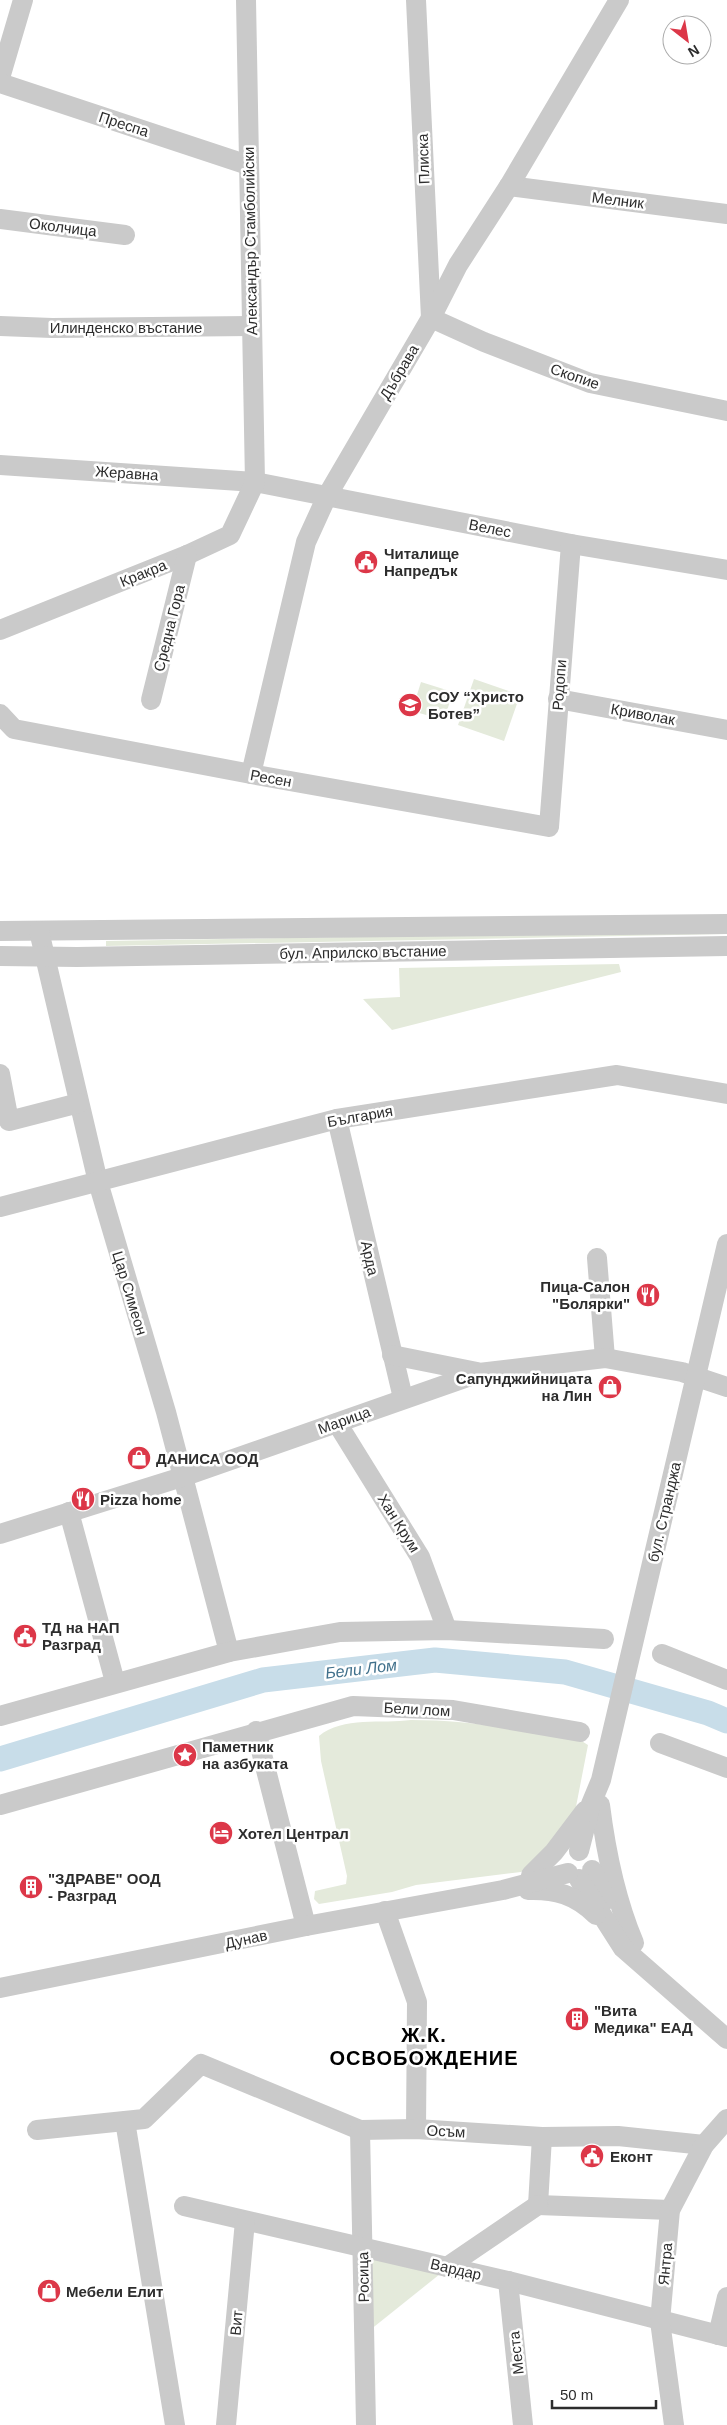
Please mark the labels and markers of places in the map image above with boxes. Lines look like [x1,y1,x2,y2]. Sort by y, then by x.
place label: Читалище Напредък [384,545,459,579]
public building icon: Читалище Напредък [353,549,379,575]
place label: СОУ “Христо Ботев” [428,688,524,722]
school or university icon: СОУ “Христо Ботев” [397,692,423,718]
place label: Пица-Салон "Болярки" [540,1278,630,1312]
restaurant icon: Пица-Салон "Болярки" [635,1282,661,1308]
place label: Сапунджийницата на Лин [456,1370,593,1404]
shop icon: Сапунджийницата на Лин [597,1374,623,1400]
shop icon: ДАНИСА ООД [126,1445,152,1471]
place label: ДАНИСА ООД [156,1450,259,1467]
restaurant icon: Pizza home [70,1486,96,1512]
place label: Pizza home [100,1491,182,1508]
place label: ТД на НАП Разград [42,1619,119,1653]
public building icon: ТД на НАП Разград [12,1623,38,1649]
place label: Паметник на азбуката [202,1738,289,1772]
place icon: Паметник на азбуката [172,1742,198,1768]
hotel icon: Хотел Централ [208,1820,234,1846]
place label: Хотел Централ [238,1825,349,1842]
place label: "ЗДРАВЕ" ООД - Разград [48,1870,161,1904]
building icon: "ЗДРАВЕ" ООД - Разград [18,1874,44,1900]
place label: "Вита Медика" ЕАД [594,2002,693,2036]
building icon: "Вита Медика" ЕАД [564,2006,590,2032]
public building icon: Еконт [579,2143,605,2169]
place label: Еконт [610,2148,653,2165]
shop icon: Мебели Елит [36,2278,62,2304]
place label: Мебели Елит [66,2283,163,2300]

